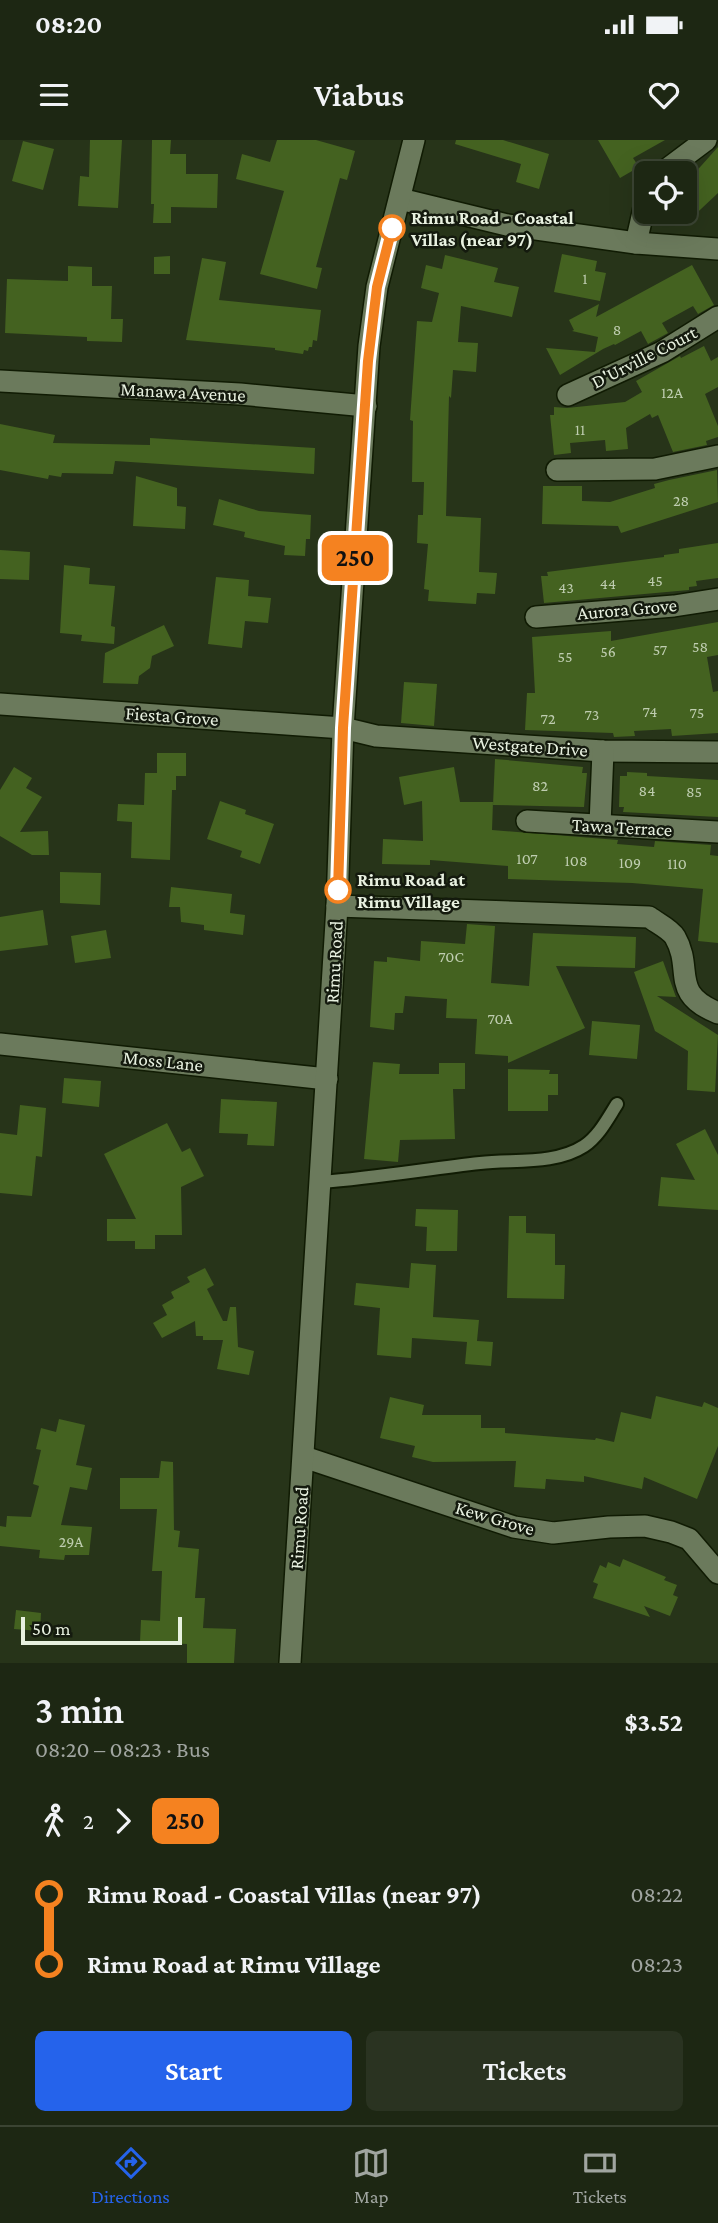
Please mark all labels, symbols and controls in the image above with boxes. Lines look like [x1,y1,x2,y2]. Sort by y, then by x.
text: 08:20 [35,10,102,39]
icon: menu [35,76,73,114]
icon: heart [645,76,683,114]
text: Viabus [314,77,404,113]
map controls [634,161,697,224]
button: locate [634,161,697,224]
place label: Rimu Road - Coastal Villas (near 97) [410,207,574,251]
marker: Rimu Road - Coastal Villas (near 97) [379,215,405,241]
house number: 1 [582,270,588,287]
street label: D'Urville Court [588,321,701,393]
house number: 8 [613,321,621,338]
street label: Manawa Avenue [120,378,246,406]
house number: 12A [661,384,684,401]
house number: 11 [575,421,585,438]
house number: 28 [673,492,689,509]
line badge: 250 [315,535,395,581]
text: 250 [336,544,374,571]
house number: 45 [647,572,663,589]
house number: 44 [600,575,616,592]
house number: 43 [558,579,574,596]
street label: Aurora Grove [576,594,678,624]
house number: 58 [692,638,708,655]
house number: 57 [653,641,668,658]
house number: 56 [600,643,616,660]
house number: 55 [558,648,572,665]
street label: Fiesta Grove [125,702,219,730]
house number: 74 [642,703,658,720]
house number: 75 [690,704,704,721]
house number: 73 [585,706,599,723]
house number: 72 [541,710,556,727]
street label: Westgate Drive [471,731,589,761]
house number: 82 [532,777,548,794]
house number: 84 [639,782,655,799]
house number: 85 [686,783,702,800]
street label: Tawa Terrace [571,814,673,840]
house number: 107 [516,850,538,867]
house number: 108 [565,852,587,869]
house number: 109 [619,854,641,871]
house number: 110 [667,855,687,872]
place label: Rimu Road at Rimu Village [357,869,465,912]
marker: Rimu Road at Rimu Village [325,877,351,903]
street label: Rimu Road [321,920,347,1004]
house number: 70C [438,948,464,965]
house number: 70A [487,1010,514,1027]
street label: Moss Lane [122,1046,204,1076]
street label: Rimu Road [286,1486,312,1570]
street label: Kew Grove [453,1497,537,1539]
house number: 29A [59,1533,84,1550]
scale bar [21,1614,182,1646]
text: 50 m [32,1618,71,1639]
text: 3 min [35,1689,124,1731]
text: $3.52 [625,1708,683,1737]
text: 08:20 – 08:23 · Bus [35,1736,210,1762]
icon: walk [35,1802,73,1840]
icon: forward [104,1802,142,1840]
text: 250 [166,1807,205,1834]
text: 2 [83,1808,94,1834]
text: Rimu Road - Coastal Villas (near 97) [87,1880,482,1909]
text: 08:22 [631,1881,683,1907]
text: Rimu Road at Rimu Village [87,1950,381,1979]
text: 08:23 [630,1951,683,1977]
button: Start [35,2031,352,2111]
button: Tickets [366,2031,683,2111]
tab: Directions [91,2144,170,2207]
tab: Map [352,2144,390,2207]
tab: Tickets [573,2144,627,2207]

